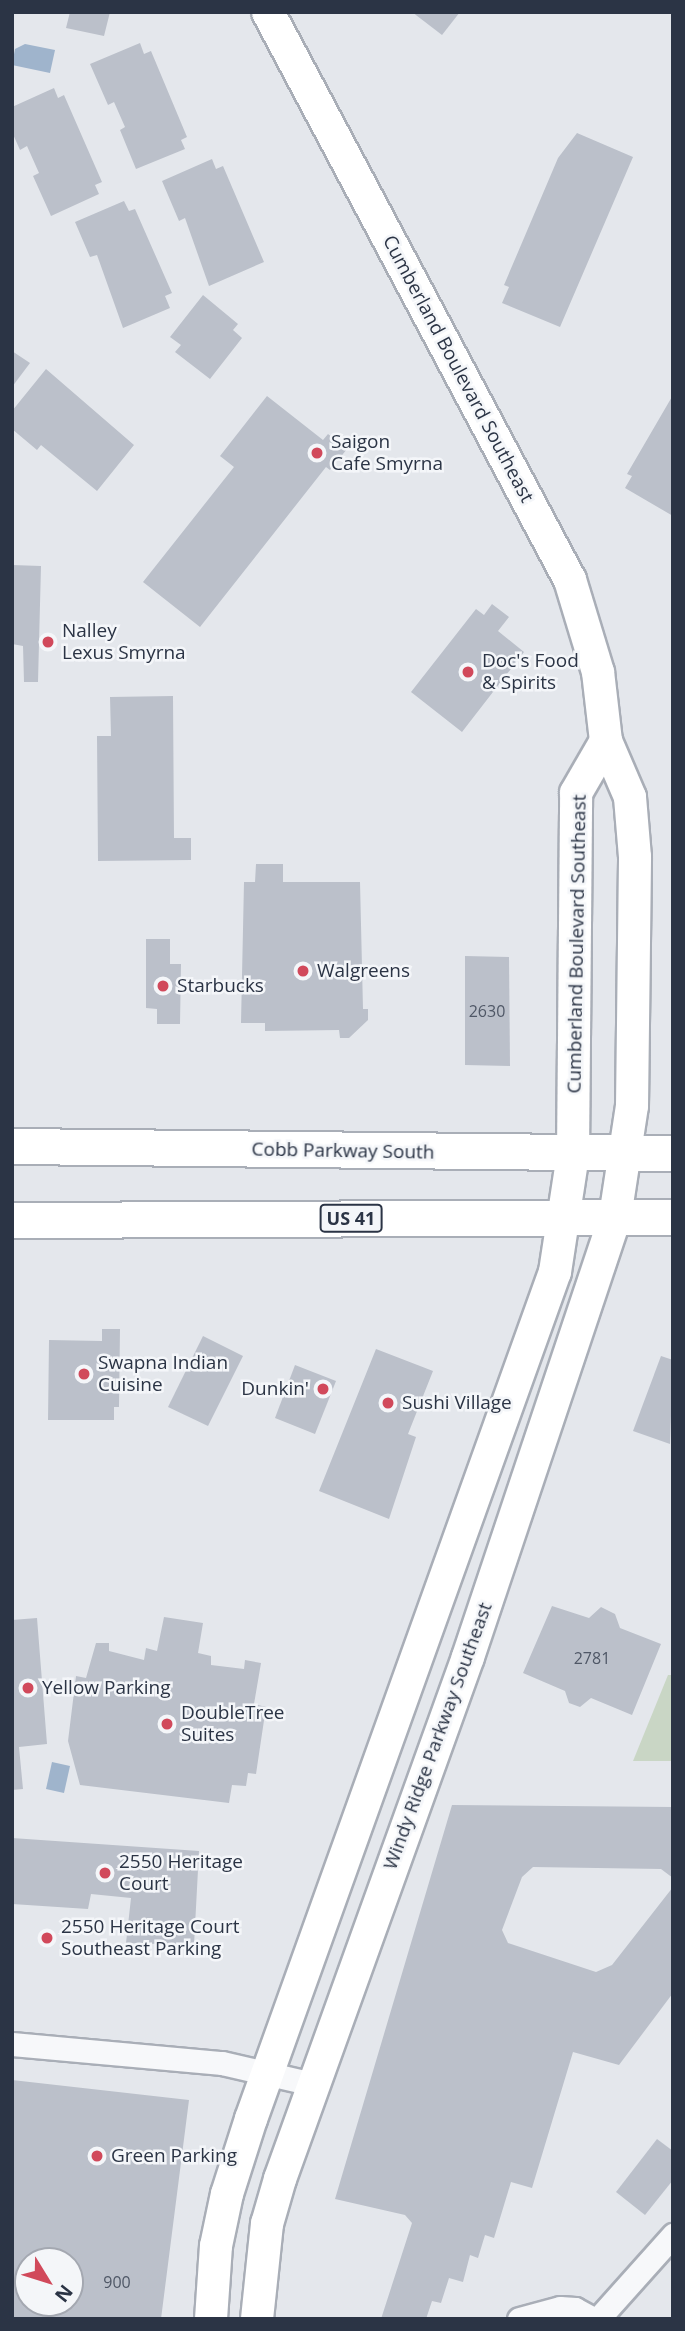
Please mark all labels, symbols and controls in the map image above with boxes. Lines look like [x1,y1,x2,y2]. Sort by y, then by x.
street label: Cumberland Boulevard Southeast [378,232,538,506]
place label: Saigon Cafe Smyrna [331,431,443,475]
marker: Saigon Cafe Smyrna [309,445,325,461]
place label: Nalley Lexus Smyrna [62,620,186,664]
marker: Nalley Lexus Smyrna [40,634,56,650]
place label: Doc's Food & Spirits [482,650,579,694]
marker: Doc's Food & Spirits [460,664,476,680]
street label: Cumberland Boulevard Southeast [563,794,591,1094]
place label: Walgreens [317,960,410,982]
marker: Walgreens [295,963,311,979]
place label: Starbucks [177,975,264,997]
marker: Starbucks [155,978,171,994]
house number: 2630 [469,1001,505,1021]
street label: Cobb Parkway South [251,1138,435,1164]
road number: US 41 [320,1204,382,1232]
place label: Swapna Indian Cuisine [98,1352,228,1396]
marker: Swapna Indian Cuisine [76,1366,92,1382]
place label: Dunkin' [241,1378,309,1400]
marker: Dunkin' [315,1381,331,1397]
place label: Sushi Village [402,1392,512,1414]
marker: Sushi Village [380,1395,396,1411]
street label: Windy Ridge Parkway Southeast [379,1599,497,1873]
house number: 2781 [574,1648,610,1668]
place label: Yellow Parking [42,1677,170,1699]
marker: Yellow Parking [20,1680,36,1696]
place label: DoubleTree Suites [181,1702,285,1746]
marker: DoubleTree Suites [159,1716,175,1732]
place label: 2550 Heritage Court [119,1851,243,1895]
marker: 2550 Heritage Court [97,1865,113,1881]
place label: 2550 Heritage Court Southeast Parking [61,1916,239,1960]
marker: 2550 Heritage Court Southeast Parking [39,1930,55,1946]
place label: Green Parking [111,2145,237,2167]
marker: Green Parking [89,2148,105,2164]
north arrow [14,2247,84,2317]
house number: 900 [103,2272,131,2292]
text: N [49,2280,79,2308]

